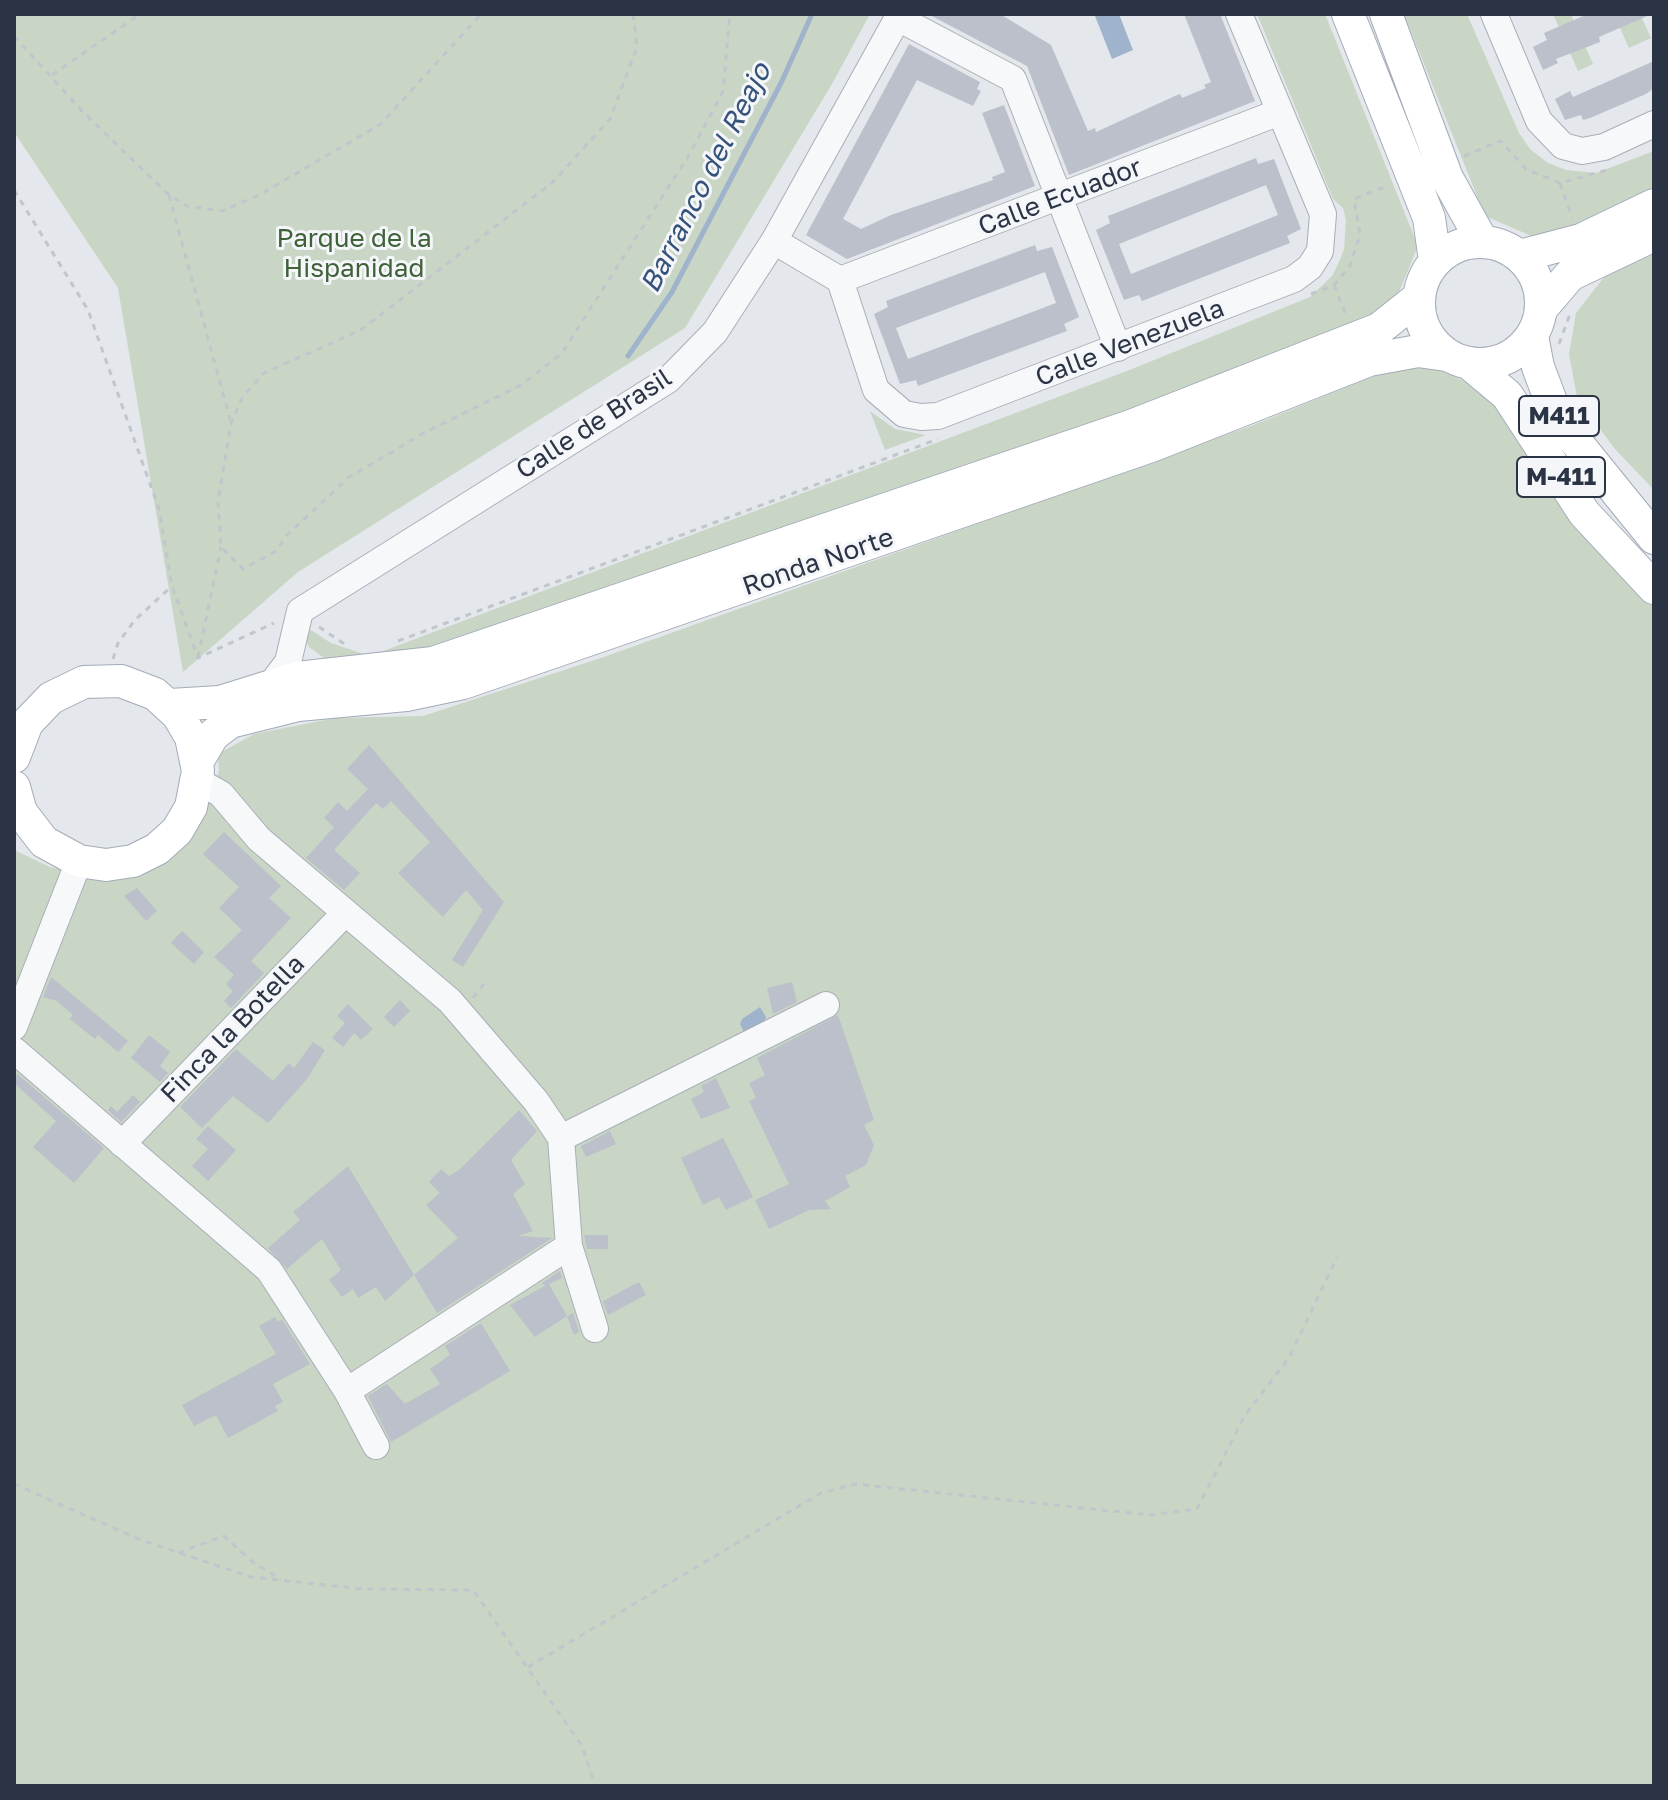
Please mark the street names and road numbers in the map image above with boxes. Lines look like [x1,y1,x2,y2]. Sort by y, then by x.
street label: Calle Ecuador [974,152,1146,242]
street label: Calle Venezuela [1031,293,1229,393]
street label: Calle de Brasil [510,362,678,486]
road number: M411 [1519,396,1599,436]
road number: M-411 [1517,457,1605,497]
street label: Ronda Norte [738,522,898,602]
street label: Finca la Botella [155,949,311,1109]

